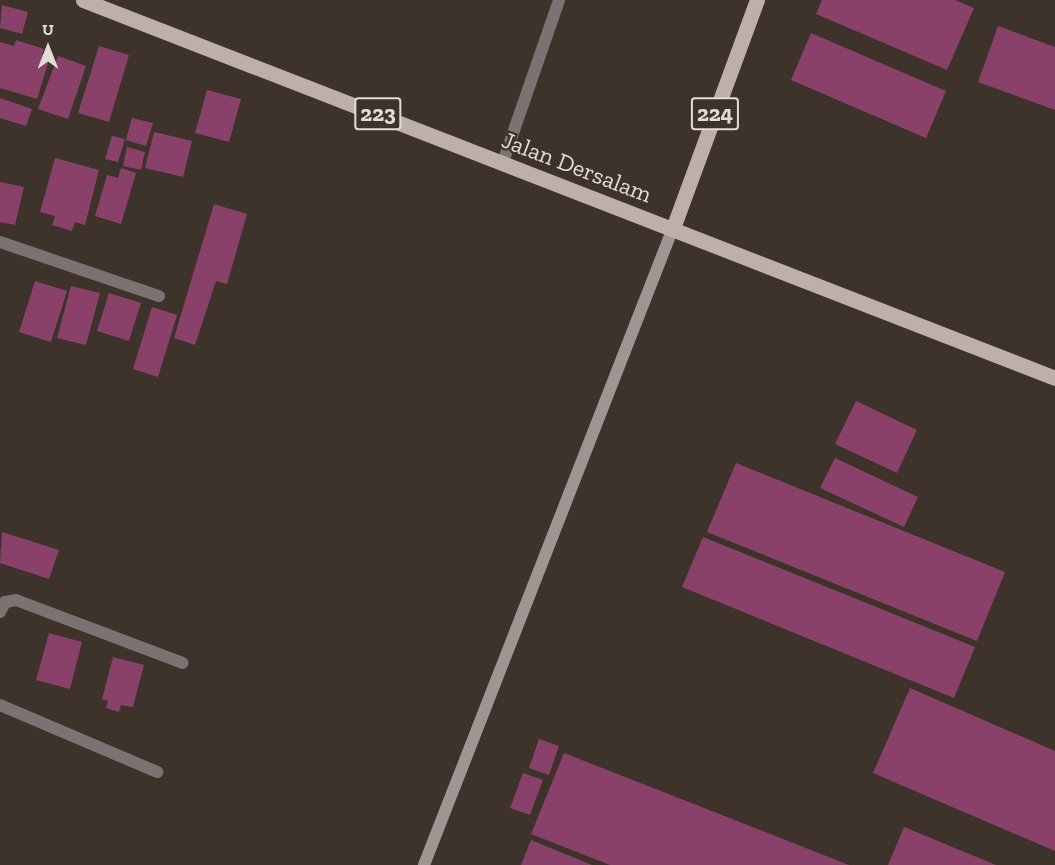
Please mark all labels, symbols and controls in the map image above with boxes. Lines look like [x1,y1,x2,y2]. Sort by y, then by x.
north arrow [18,18,78,78]
text: U [42,20,54,39]
road number: 223 [354,95,402,133]
road number: 224 [690,95,740,133]
street label: Jalan Dersalam [498,125,656,209]

